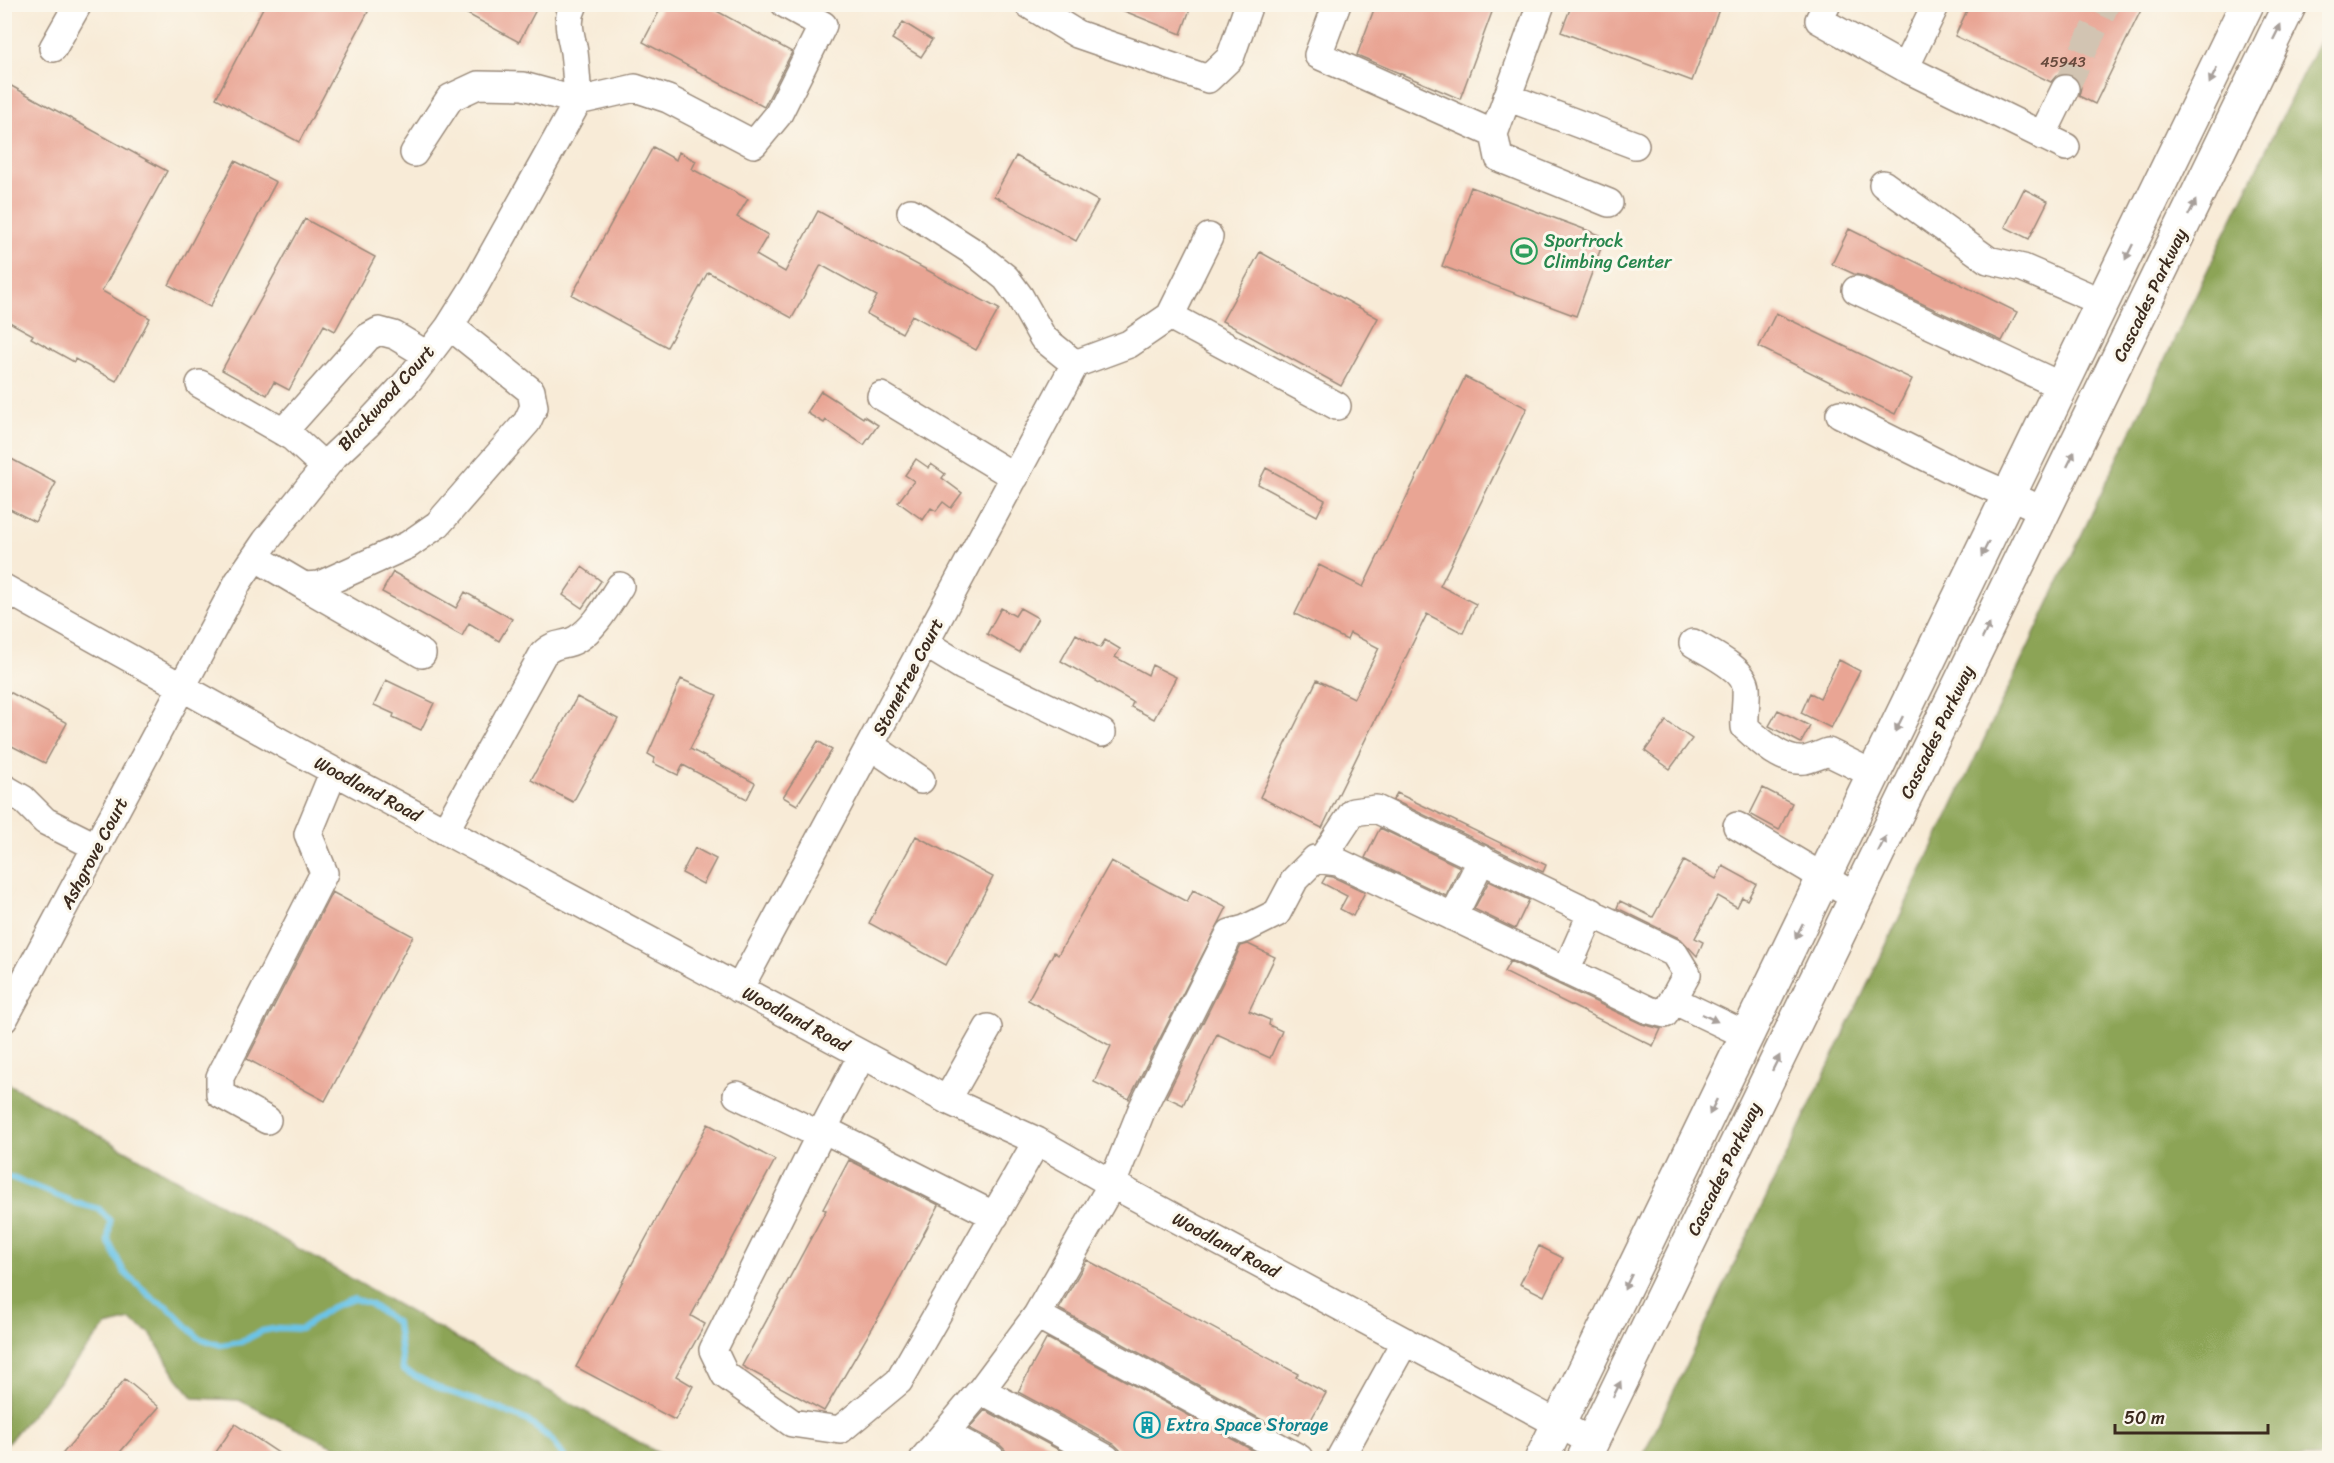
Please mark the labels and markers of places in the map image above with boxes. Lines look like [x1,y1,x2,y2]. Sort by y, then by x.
place label: Sportrock Climbing Center [1544,225,1673,278]
sports icon: Sportrock Climbing Center [1509,236,1539,266]
place label: Extra Space Storage [1166,1409,1329,1441]
building icon: Extra Space Storage [1132,1410,1162,1440]

